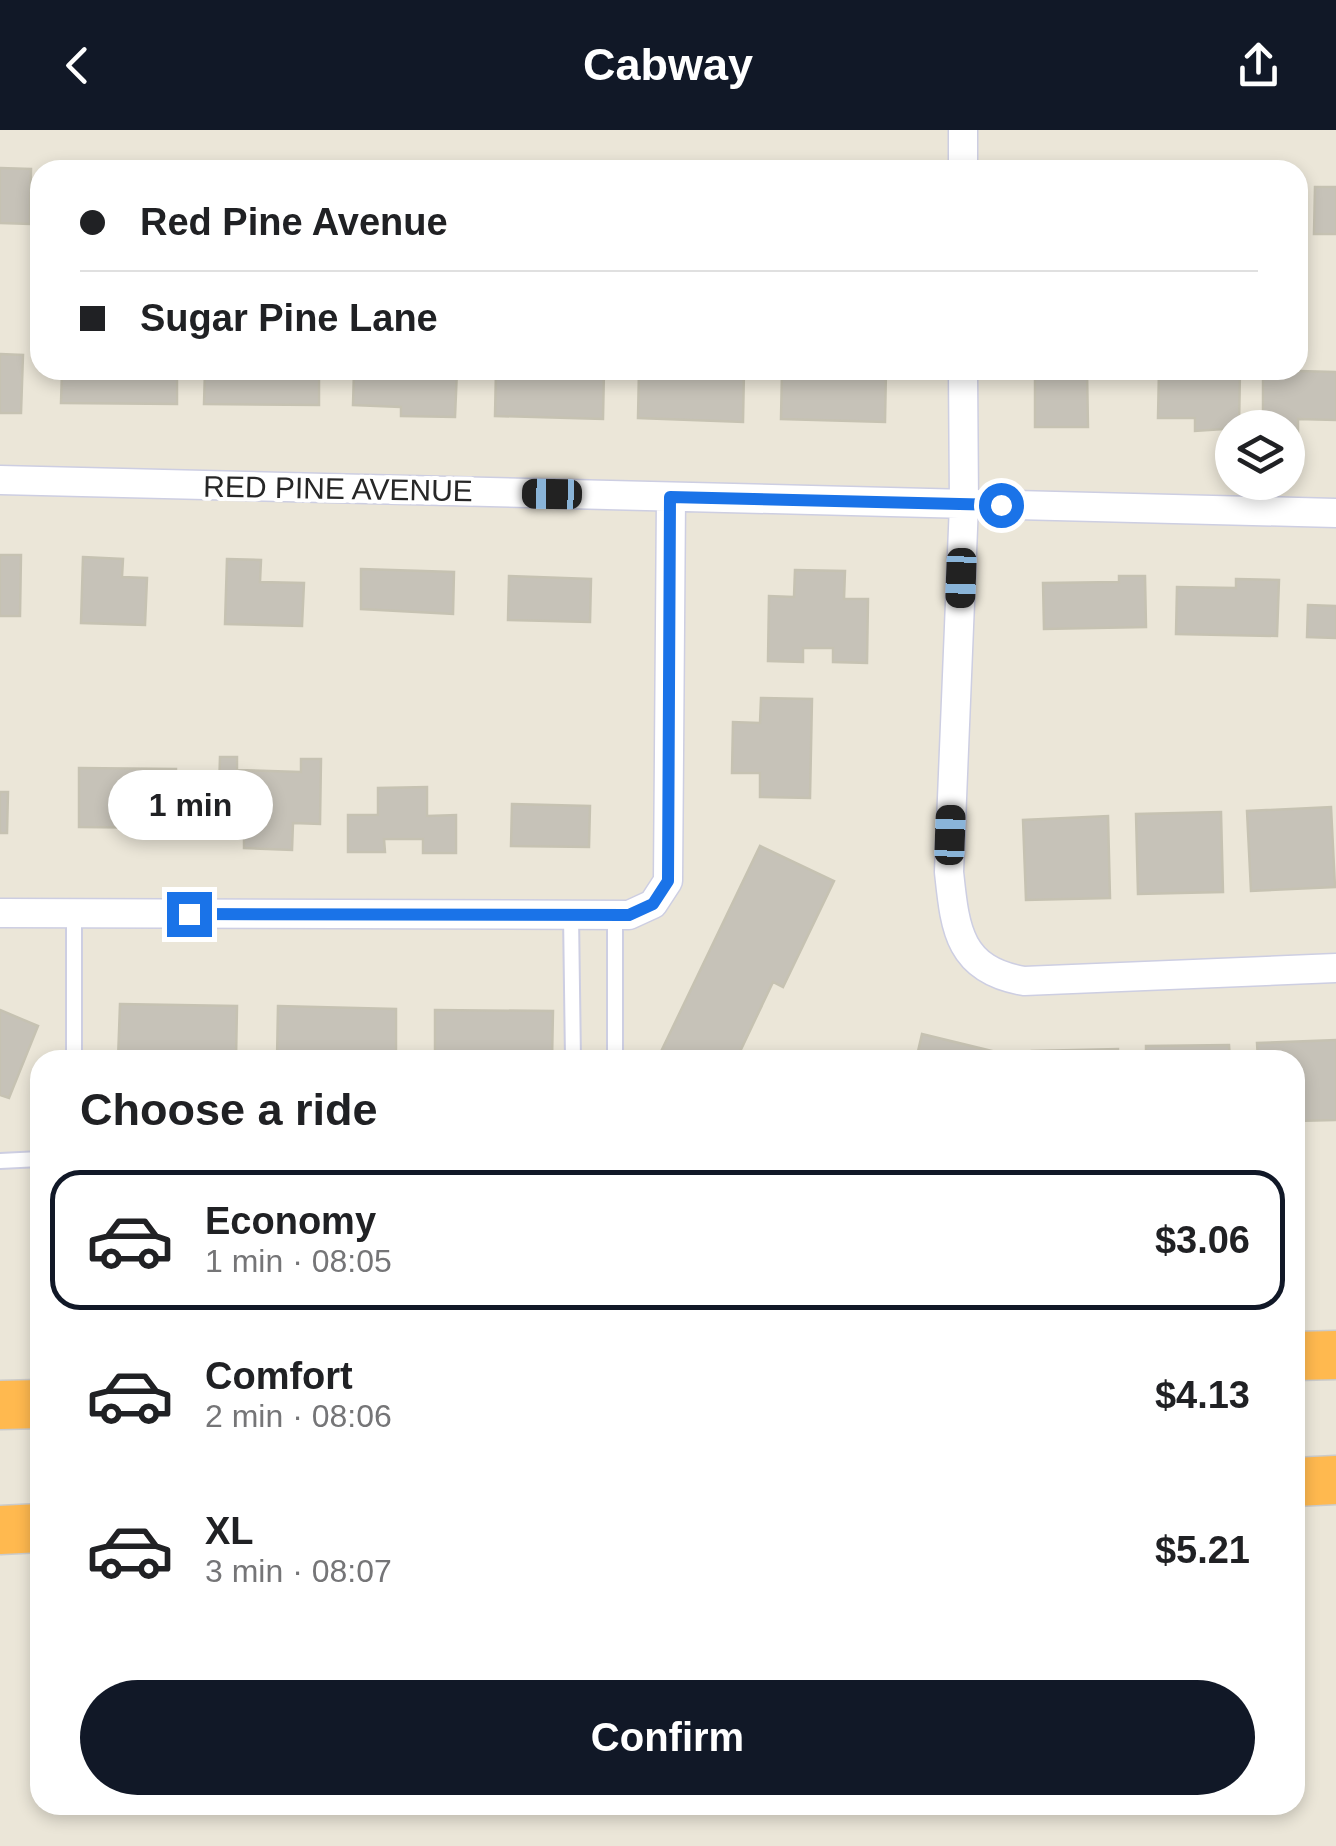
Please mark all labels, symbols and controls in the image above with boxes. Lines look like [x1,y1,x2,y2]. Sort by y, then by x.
icon: back [50,38,105,93]
icon: share [1231,38,1286,93]
text: Cabway [583,39,753,90]
text: Red Pine Avenue [140,201,448,243]
text: Sugar Pine Lane [140,297,438,339]
map controls [1215,410,1305,500]
button: layers [1215,410,1305,500]
street label: RED PINE AVENUE [203,470,473,507]
car [522,478,582,510]
route start [979,483,1024,528]
car [945,547,977,609]
callout: 1 min [106,769,272,839]
text: 1 min [149,787,232,823]
car [934,804,966,866]
route end [167,892,212,937]
text: Choose a ride [80,1084,378,1135]
icon: car [85,1195,175,1285]
text: Economy [205,1200,376,1242]
text: $3.06 [1155,1219,1250,1261]
text: 1 min · 08:05 [205,1243,392,1279]
icon: car [85,1350,175,1440]
text: Comfort [205,1355,353,1397]
text: $4.13 [1155,1374,1250,1416]
text: 2 min · 08:06 [205,1398,392,1434]
icon: car [85,1505,175,1595]
text: XL [205,1510,254,1552]
text: $5.21 [1155,1529,1250,1571]
text: 3 min · 08:07 [205,1553,392,1589]
button: Confirm [80,1680,1255,1795]

